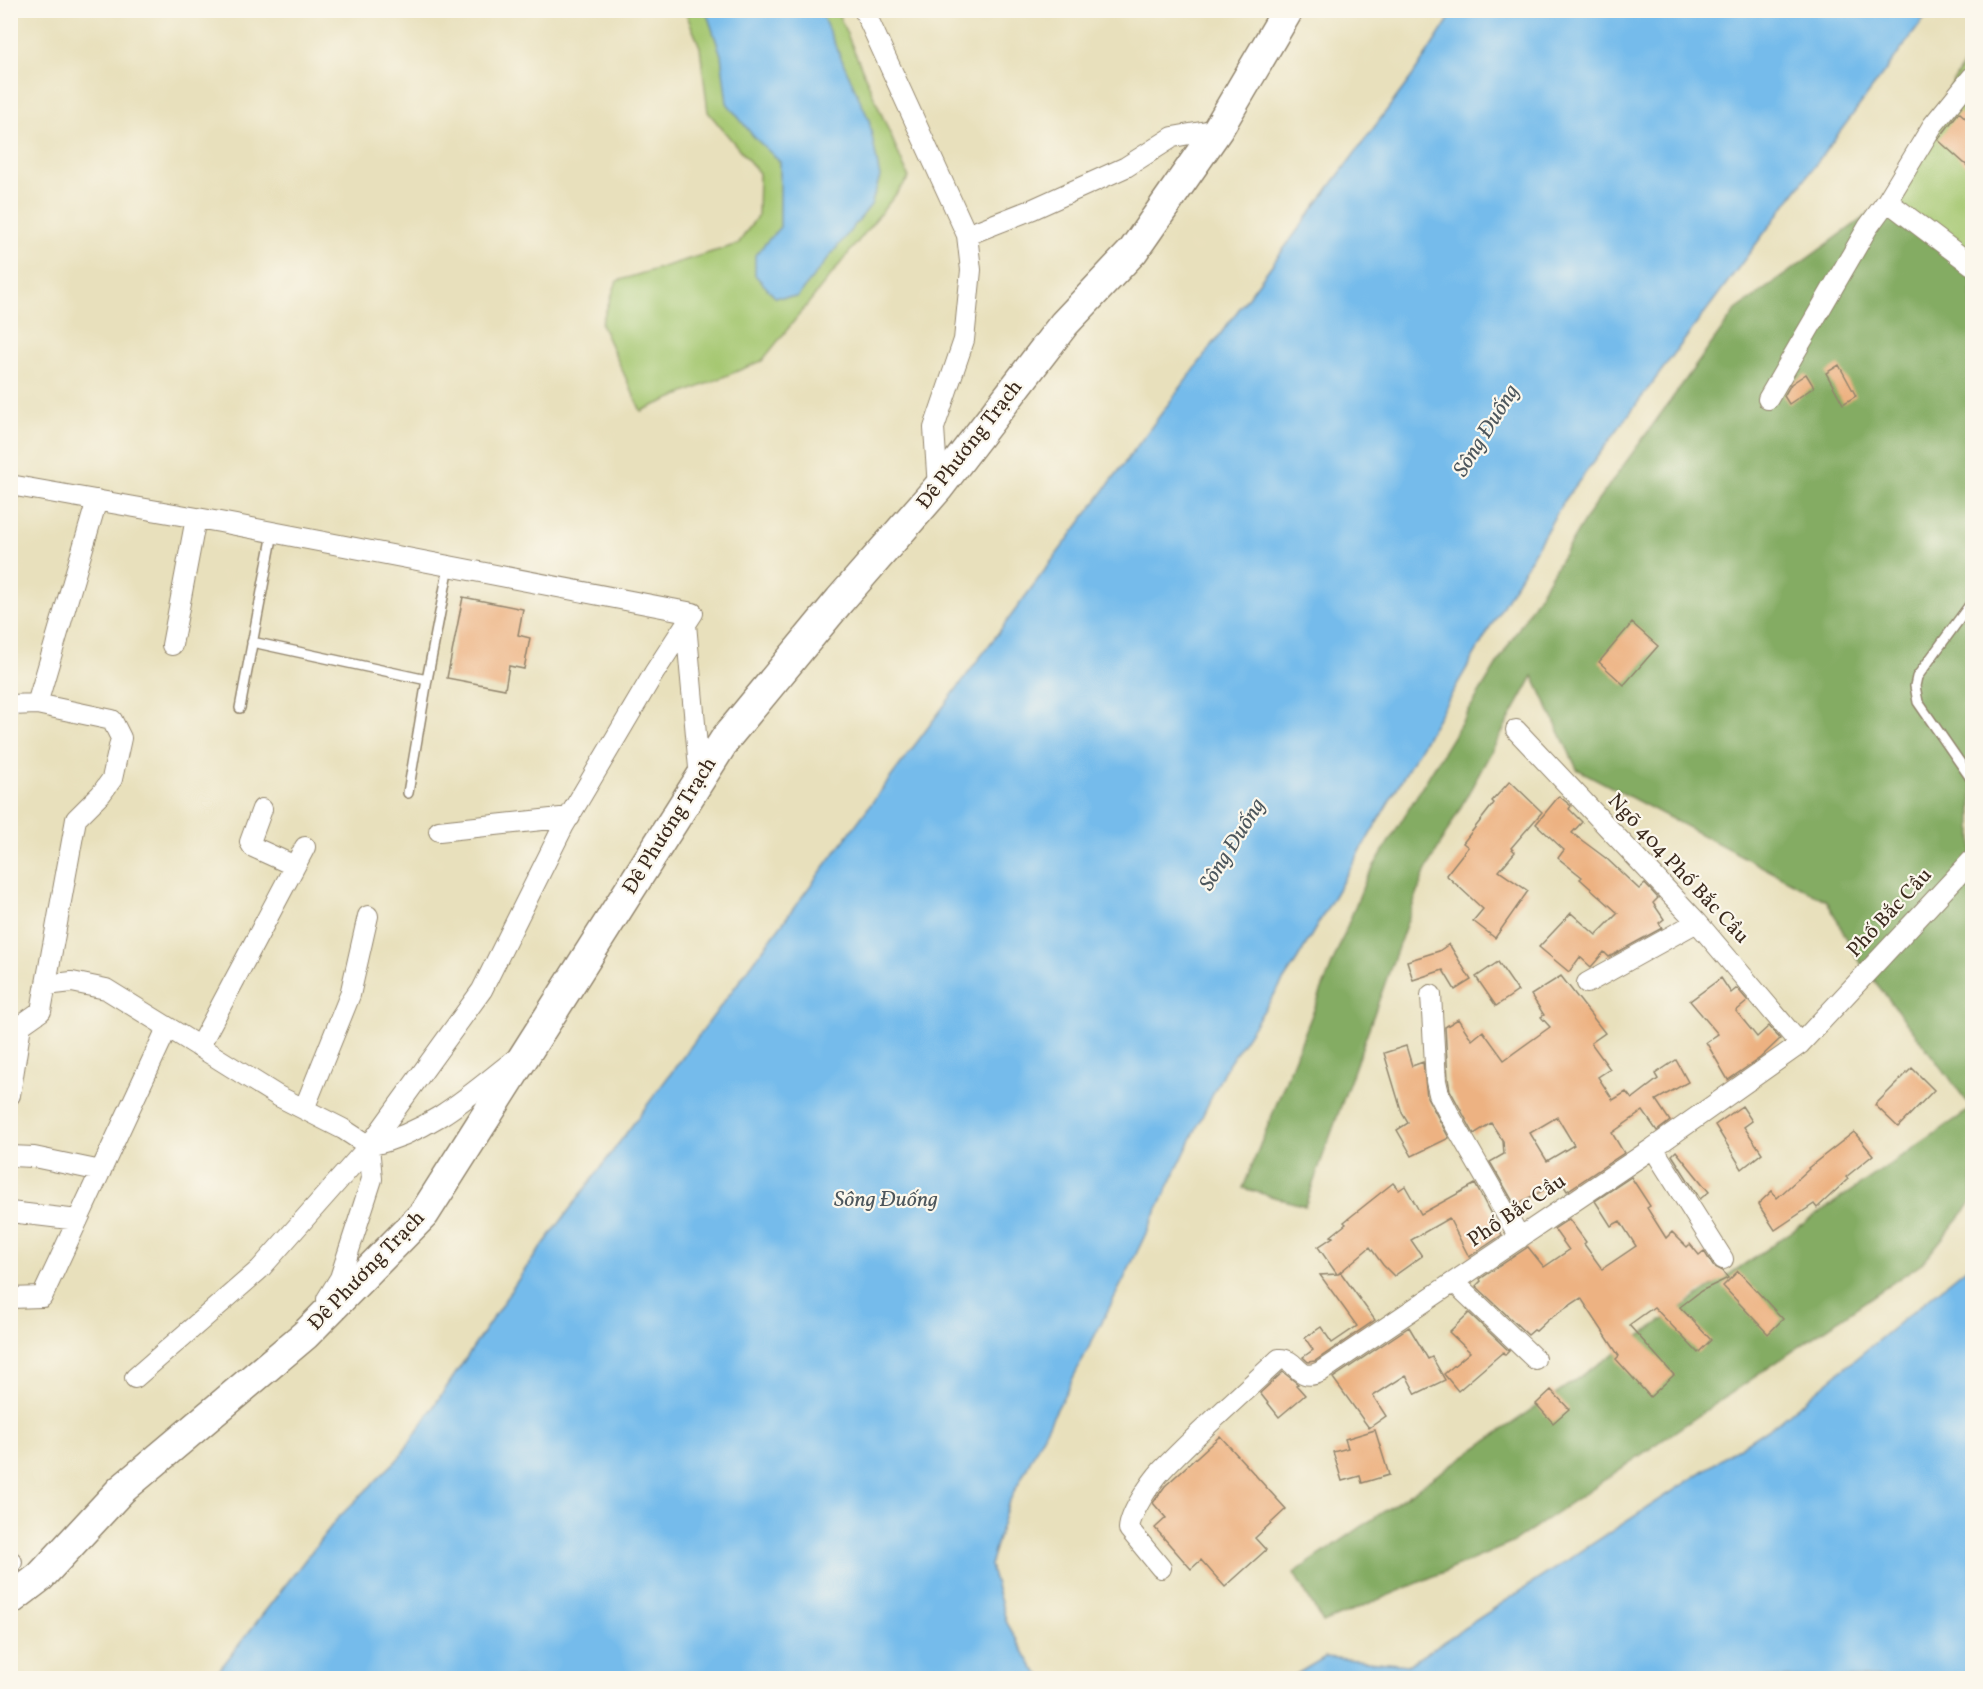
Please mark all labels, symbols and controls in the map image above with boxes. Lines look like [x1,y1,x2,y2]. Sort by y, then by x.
street label: Đê Phương Trạch [910,374,1030,516]
water label: Sông Đuống [1446,379,1528,483]
street label: Đê Phương Trạch [616,752,724,900]
street label: Ngõ 404 Phố Bắc Cầu [1601,787,1755,951]
water label: Sông Đuống [1192,793,1274,897]
street label: Phố Bắc Cầu [1841,862,1939,964]
street label: Phố Bắc Cầu [1462,1167,1572,1255]
water label: Sông Đuống [834,1185,938,1216]
street label: Đê Phương Trạch [302,1204,432,1338]

